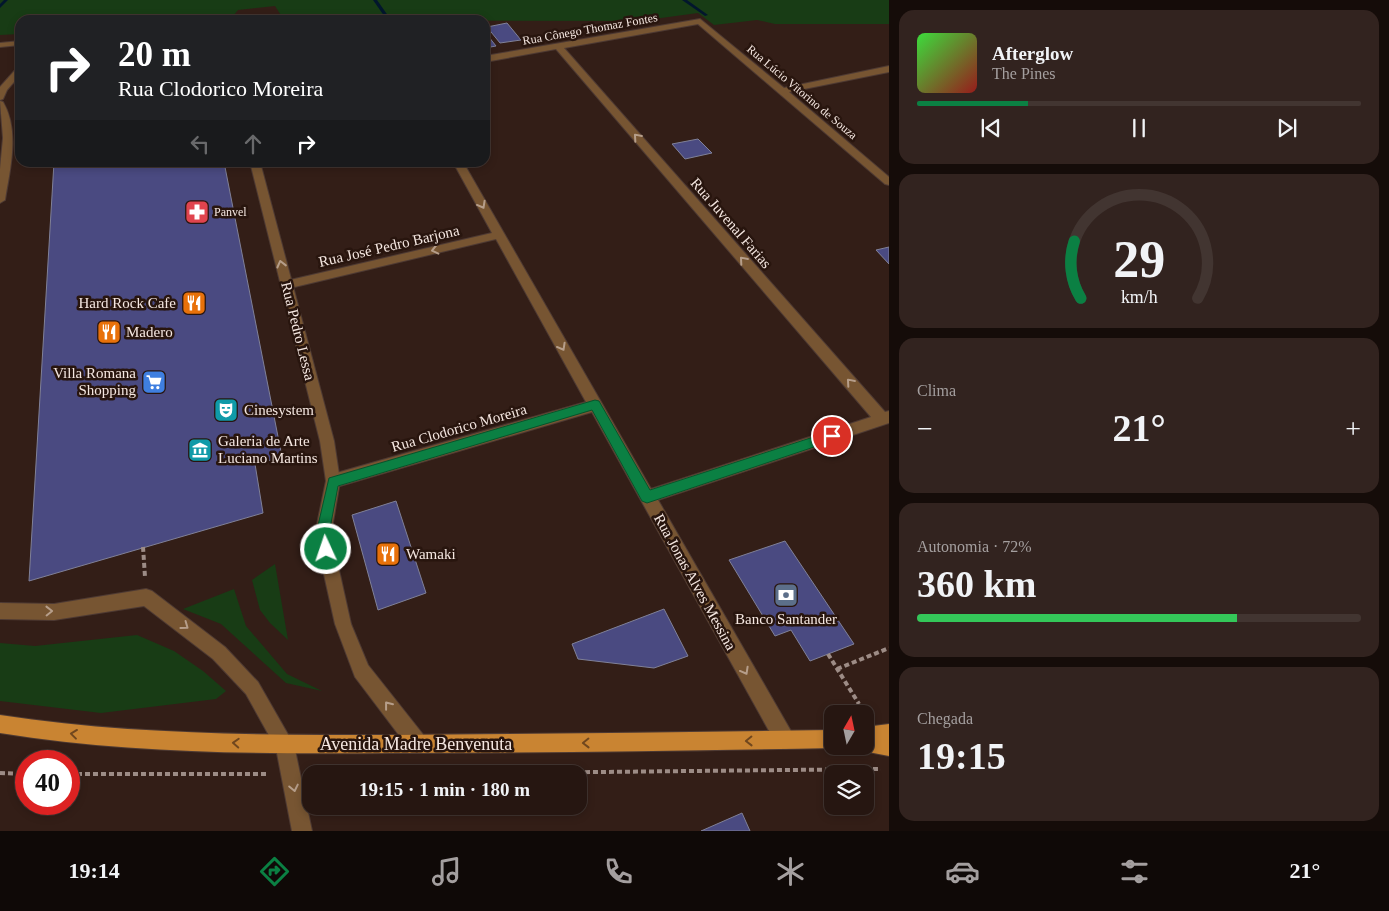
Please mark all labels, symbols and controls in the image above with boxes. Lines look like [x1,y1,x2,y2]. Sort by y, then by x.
street label: Rua Cônego Thomaz Fontes [521,10,659,48]
icon: right [35,35,100,100]
text: 20 m [118,35,191,74]
street label: Rua Lúcio Vitorino de Souza [744,42,861,143]
text: Afterglow [992,43,1073,64]
text: The Pines [992,65,1056,82]
text: Rua Clodorico Moreira [118,76,323,101]
icon: previous [977,114,1005,142]
icon: pause [1125,114,1153,142]
icon: next [1273,114,1301,142]
icon: left [186,130,214,158]
icon: ahead [239,130,267,158]
icon: right [292,130,320,158]
one-way arrow [633,133,642,142]
street label: Rua Juvenal Farias [688,175,775,271]
pharmacy icon: Panvel [184,199,210,225]
one-way arrow [476,200,486,209]
place label: Panvel [214,205,247,219]
street label: Rua José Pedro Barjona [317,222,461,270]
text: 29 [1113,231,1165,288]
one-way arrow [430,244,439,255]
one-way arrow [740,256,749,265]
one-way arrow [276,260,287,268]
street label: Rua Pedro Lessa [278,280,318,382]
text: km/h [1121,287,1157,307]
restaurant icon: Hard Rock Cafe [181,290,207,316]
place label: Hard Rock Cafe [79,295,176,311]
restaurant icon: Madero [96,319,122,345]
place label: Madero [126,324,173,340]
one-way arrow [556,341,566,350]
place label: Villa Romana Shopping [53,365,136,398]
supermarket icon: Villa Romana Shopping [141,369,167,395]
one-way arrow [846,379,855,388]
text: Clima [917,382,956,399]
theatre icon: Cinesystem [213,397,239,423]
street label: Rua Clodorico Moreira [390,401,529,455]
place label: Cinesystem [244,402,314,418]
text: 21° [1112,407,1166,449]
text: − [917,413,933,444]
text: + [1345,413,1361,444]
pin [811,415,853,457]
icon: arrive [818,422,846,450]
place label: Galeria de Arte Luciano Martins [218,433,318,466]
museum icon: Galeria de Arte Luciano Martins [187,437,213,463]
street label: Rua Jonas Alves Messina [651,511,739,653]
position arrow [299,522,351,574]
text: Autonomia · 72% [917,538,1032,555]
restaurant icon: Wamaki [375,541,401,567]
place label: Wamaki [406,546,456,562]
text: 360 km [917,563,1036,605]
bank icon: Banco Santander [773,582,799,608]
one-way arrow [45,606,53,616]
place label: Banco Santander [735,611,837,627]
one-way arrow [179,620,189,629]
one-way arrow [739,666,749,675]
one-way arrow [386,702,394,711]
north arrow [824,705,874,755]
map controls [824,705,874,815]
text: Chegada [917,710,973,727]
one-way arrow [70,729,78,740]
street label: Avenida Madre Benvenuta [320,734,512,754]
text: 19:15 [917,735,1006,777]
one-way arrow [745,736,752,746]
one-way arrow [232,738,240,748]
one-way arrow [582,738,590,748]
speed limit sign: 40 [15,750,80,815]
button: layers [824,765,874,815]
text: 19:15 · 1 min · 180 m [359,779,530,800]
one-way arrow [288,783,299,792]
icon: directions [257,854,292,889]
icon: music [429,854,464,889]
icon: phone [601,854,636,889]
icon: climate [773,854,808,889]
icon: car [945,854,980,889]
icon: filters [1117,854,1152,889]
text: 19:14 [69,858,120,883]
text: 21° [1290,858,1320,883]

